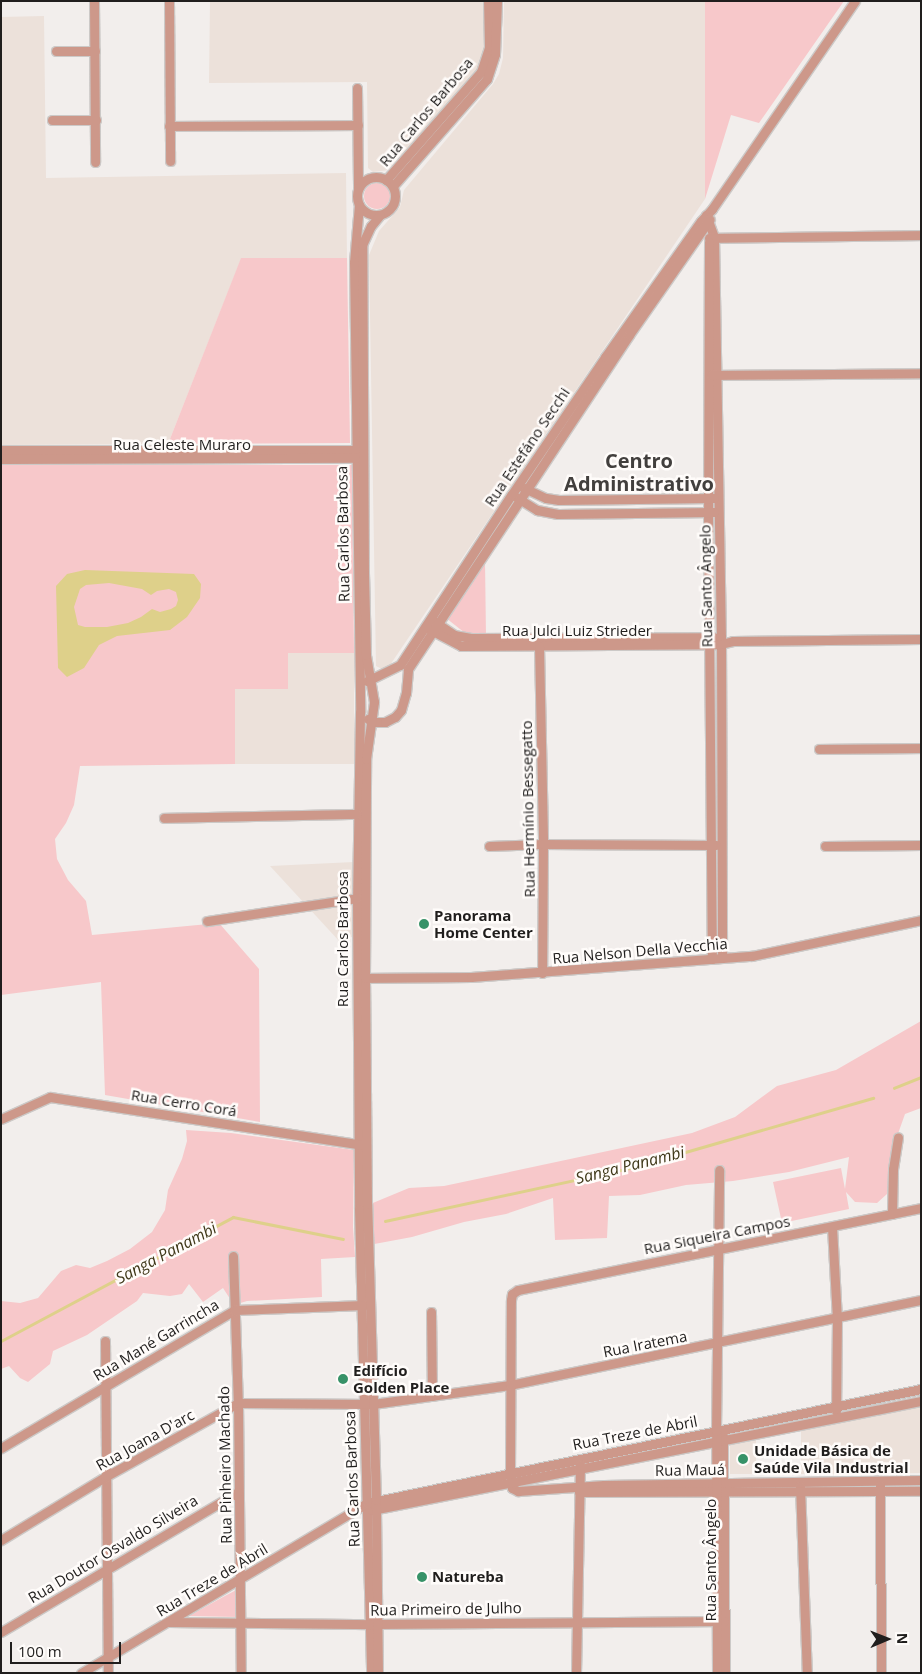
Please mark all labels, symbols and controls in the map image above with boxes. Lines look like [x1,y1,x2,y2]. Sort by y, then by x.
street label: Rua Carlos Barbosa [375,54,477,170]
street label: Rua Estefáno Secchi [481,384,573,510]
street label: Rua Celeste Muraro [113,436,251,454]
district label: Centro Administrativo [564,448,714,495]
street label: Rua Carlos Barbosa [333,466,353,602]
street label: Rua Santo Ângelo [696,524,716,648]
street label: Rua Julci Luiz Strieder [502,622,652,640]
street label: Rua Hermínio Bessegatto [517,720,539,898]
street label: Rua Carlos Barbosa [334,871,352,1007]
place label: Panorama Home Center [434,906,533,941]
marker: Panorama Home Center [418,918,430,930]
street label: Rua Nelson Della Vecchia [552,934,728,968]
street label: Rua Cerro Corá [130,1086,238,1120]
water label: Sanga Panambi [574,1142,686,1188]
street label: Rua Siqueira Campos [642,1212,792,1258]
water label: Sanga Panambi [112,1218,220,1288]
street label: Rua Mané Garrincha [90,1295,222,1385]
street label: Rua Iratema [601,1327,689,1361]
place label: Edifício Golden Place [353,1361,449,1396]
marker: Edifício Golden Place [337,1373,349,1385]
street label: Rua Pinheiro Machado [215,1386,235,1544]
street label: Rua Joana D'arc [93,1406,197,1474]
street label: Rua Carlos Barbosa [341,1411,363,1547]
street label: Rua Treze de Abril [571,1412,699,1454]
place label: Unidade Básica de Saúde Vila Industrial [754,1441,908,1476]
marker: Unidade Básica de Saúde Vila Industrial [736,1452,750,1466]
street label: Rua Mauá [655,1460,725,1480]
street label: Rua Doutor Osvaldo Silveira [25,1491,201,1607]
street label: Rua Santo Ângelo [702,1499,720,1621]
street label: Rua Treze de Abril [153,1540,271,1620]
place label: Natureba [432,1568,504,1586]
marker: Natureba [416,1571,428,1583]
street label: Rua Primeiro de Julho [370,1599,522,1619]
north arrow [862,1614,912,1664]
scale bar [12,1632,124,1664]
text: N [893,1633,912,1645]
text: 100 m [18,1641,62,1661]

